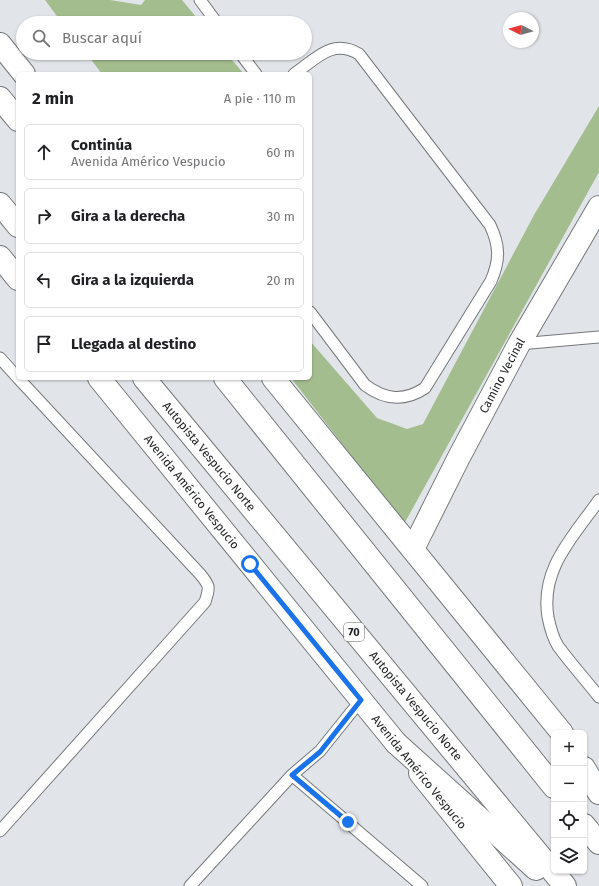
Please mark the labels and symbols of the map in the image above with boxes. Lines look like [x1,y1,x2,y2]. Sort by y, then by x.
north arrow [503,12,539,48]
street label: Camino Vecinal [477,335,528,416]
street label: Autopista Vespucio Norte [160,399,258,514]
street label: Avenida Américo Vespucio [141,432,242,552]
route start [241,555,259,573]
road number: 70 [344,623,364,641]
street label: Autopista Vespucio Norte [366,649,465,763]
street label: Avenida Américo Vespucio [369,712,469,832]
route end [339,813,357,831]

